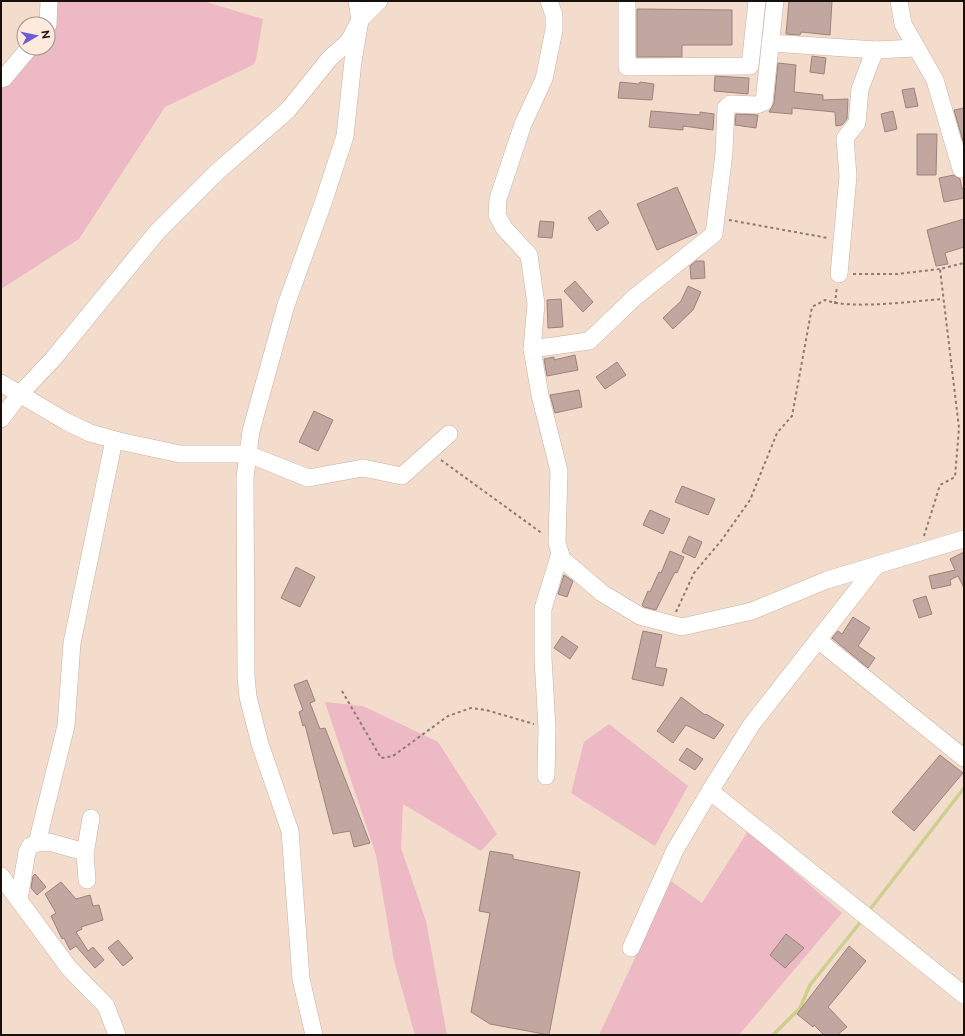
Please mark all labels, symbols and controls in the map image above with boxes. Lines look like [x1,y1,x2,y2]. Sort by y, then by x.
north arrow [16,16,56,56]
text: N [38,29,52,40]

